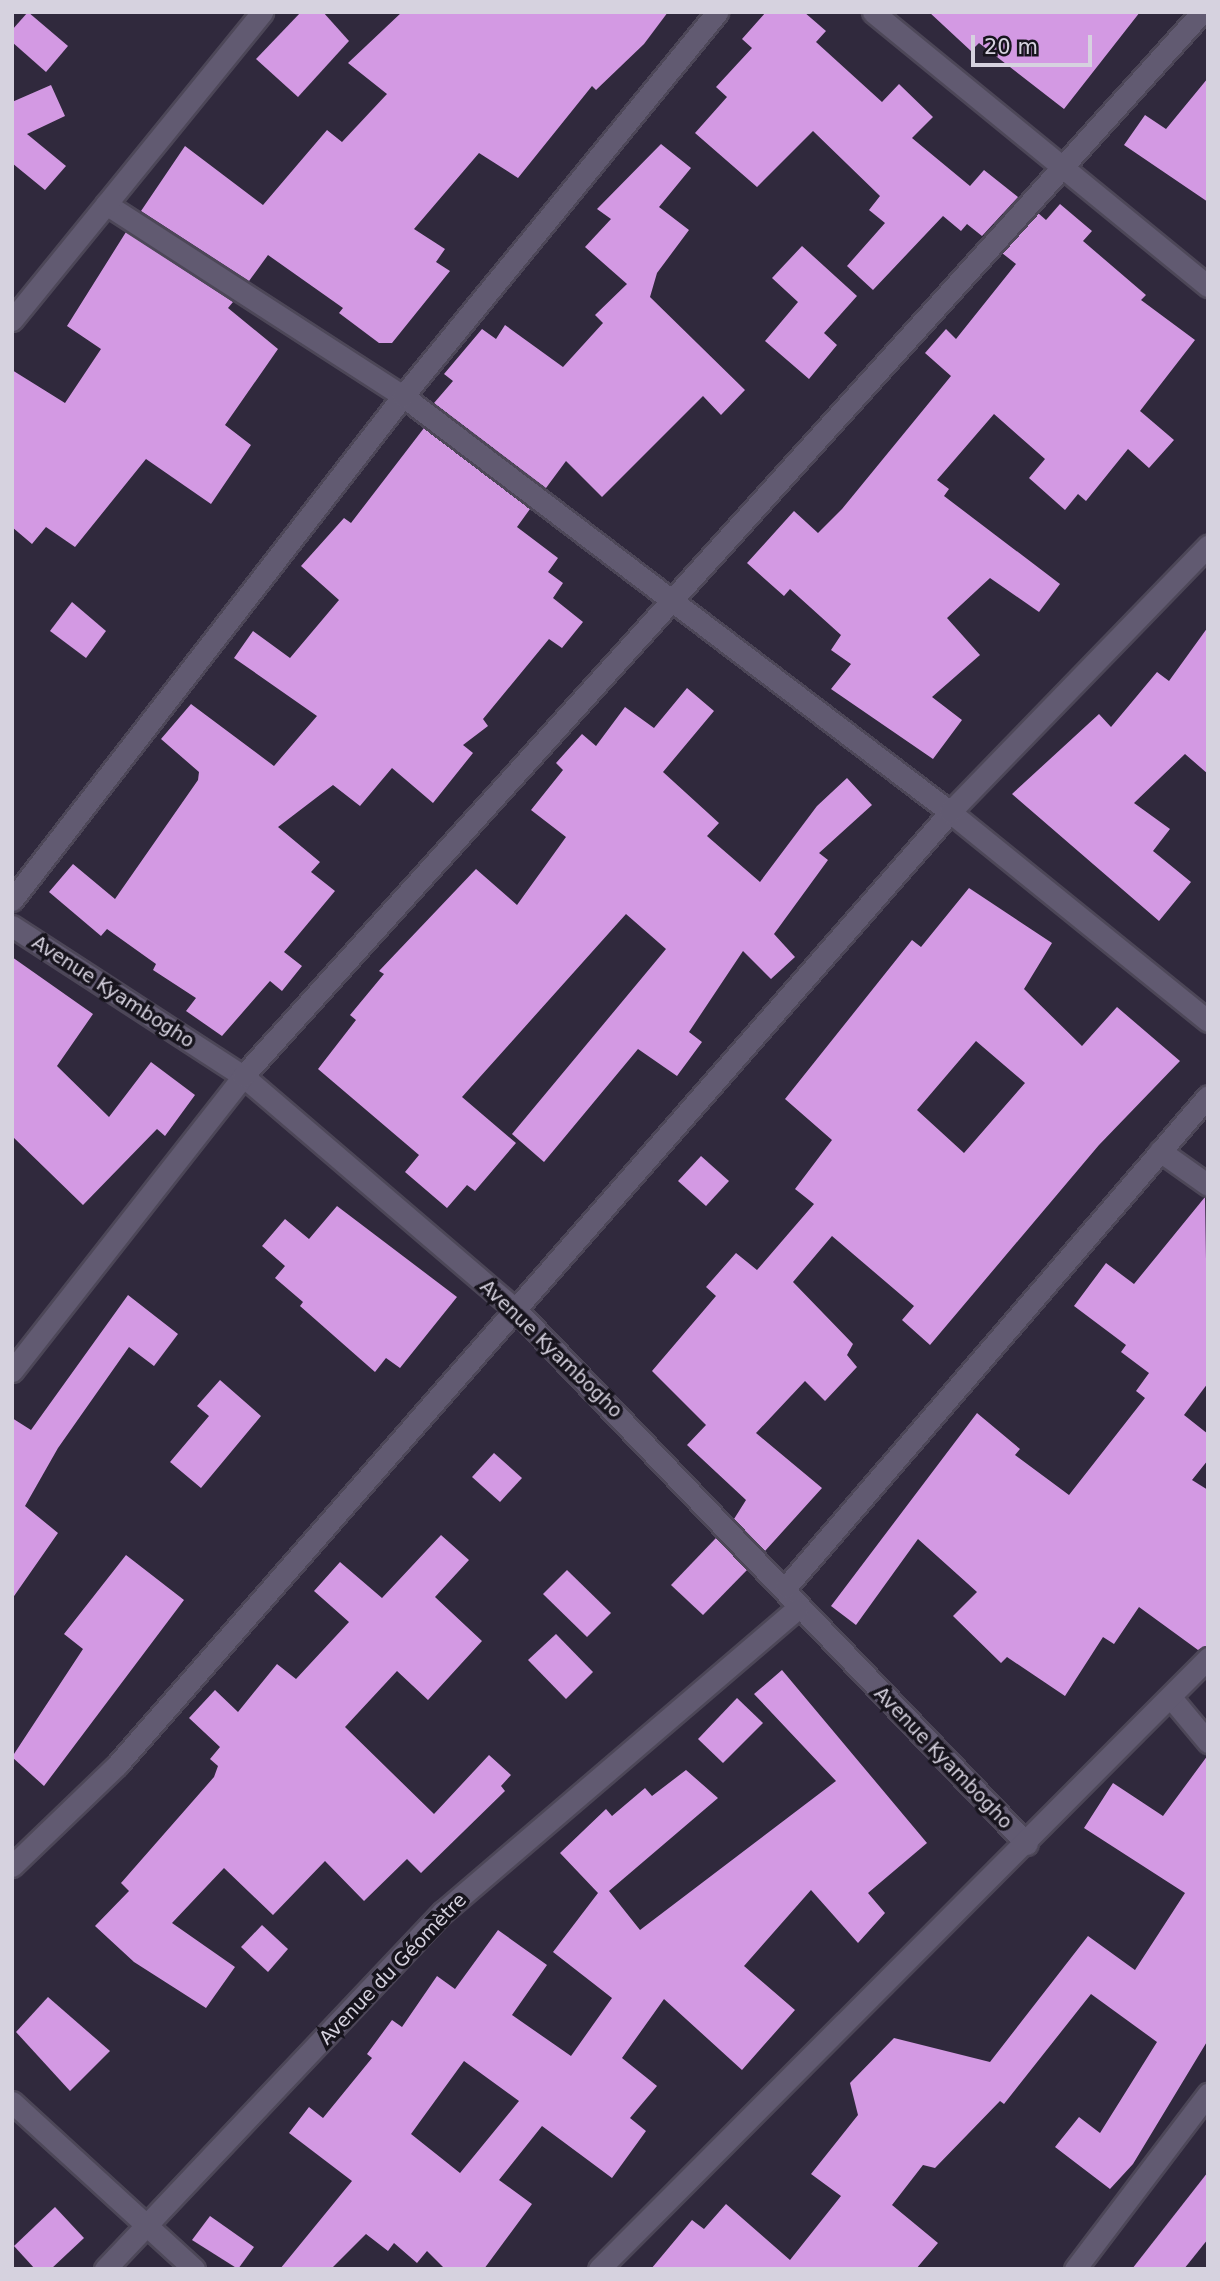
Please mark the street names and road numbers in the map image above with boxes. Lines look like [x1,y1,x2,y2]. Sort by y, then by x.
street label: Avenue Kyambogho [28,931,198,1053]
street label: Avenue Kyambogho [475,1275,627,1423]
street label: Avenue Kyambogho [869,1682,1017,1834]
street label: Avenue du Géomètre [315,1889,471,2049]

